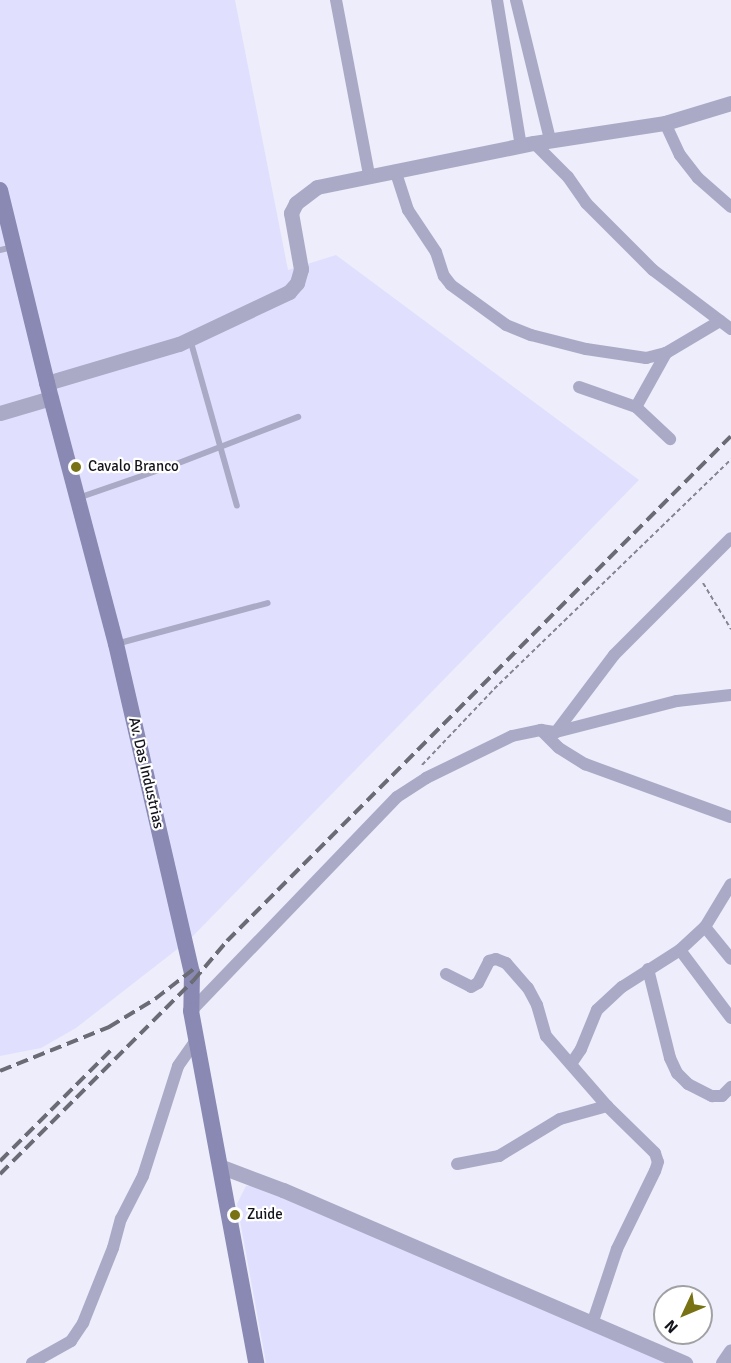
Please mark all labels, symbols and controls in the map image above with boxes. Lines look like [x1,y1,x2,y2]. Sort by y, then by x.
place label: Cavalo Branco [88,458,179,476]
marker: Cavalo Branco [69,460,83,474]
street label: Av. Das Industrias [124,716,168,830]
place label: Zuide [247,1206,283,1224]
marker: Zuide [228,1208,242,1222]
north arrow [653,1285,713,1345]
text: N [660,1315,683,1337]

